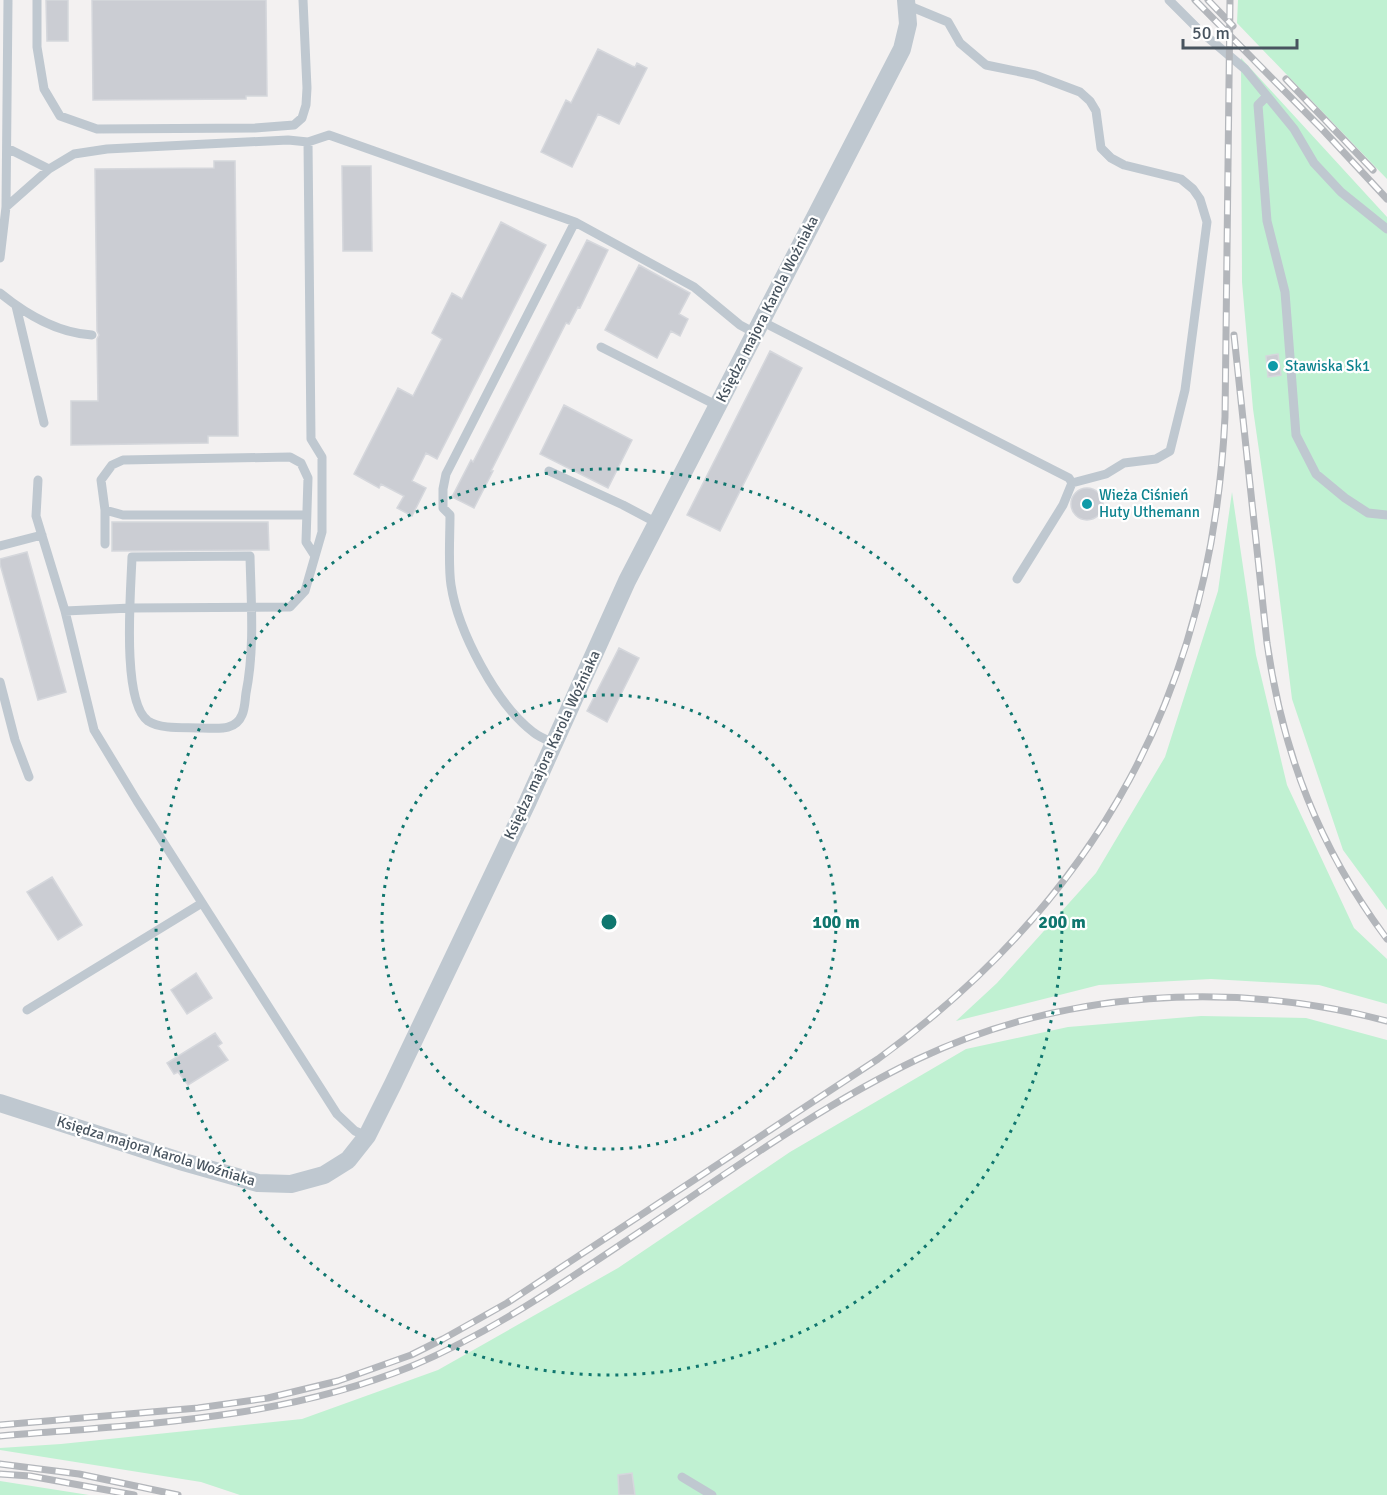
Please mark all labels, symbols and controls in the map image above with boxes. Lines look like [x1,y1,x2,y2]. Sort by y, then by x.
scale bar [1183,12,1297,50]
text: 50 m [1192,22,1230,44]
street label: Księdza majora Karola Woźniaka [712,213,822,405]
place label: Stawiska Sk1 [1285,357,1370,375]
marker: Stawiska Sk1 [1266,359,1280,373]
place label: Wieża Ciśnień Huty Uthemann [1099,486,1200,521]
marker: Wieża Ciśnień Huty Uthemann [1080,497,1094,511]
street label: Księdza majora Karola Woźniaka [500,647,604,843]
text: 100 m [812,911,860,933]
text: 200 m [1038,911,1086,933]
centre of rings [599,912,619,932]
street label: Księdza majora Karola Woźniaka [54,1112,258,1190]

